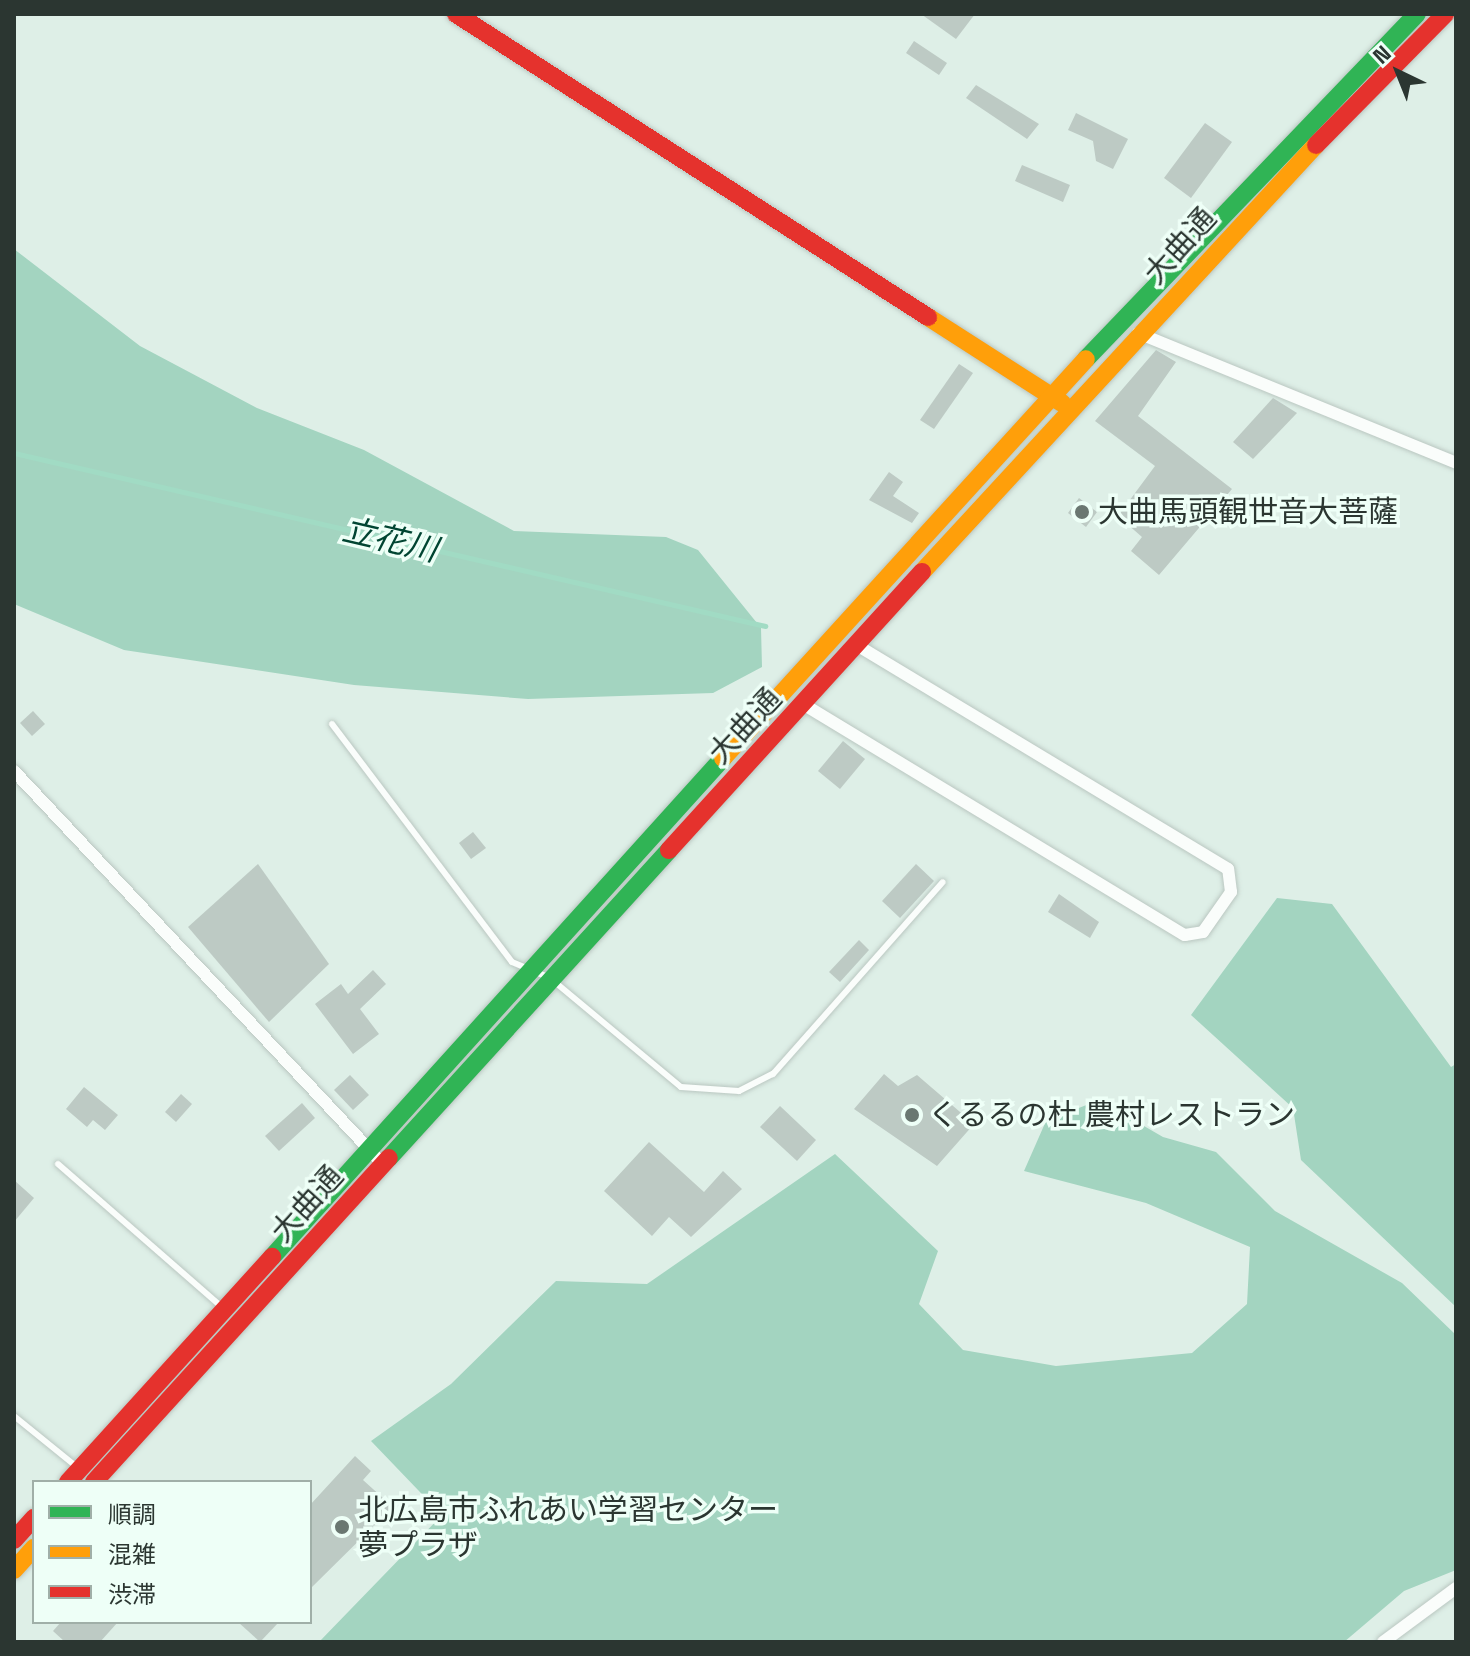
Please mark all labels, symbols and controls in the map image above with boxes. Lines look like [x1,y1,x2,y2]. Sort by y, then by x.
north arrow [1358,32,1438,112]
text: N [1367,39,1397,70]
street label: 大曲通 [1137,201,1223,291]
place label: 大曲馬頭観世音大菩薩 [1098,494,1398,530]
marker: 大曲馬頭観世音大菩薩 [1073,503,1091,521]
water label: 立花川 [339,510,441,570]
street label: 大曲通 [701,681,789,771]
place label: くるるの杜 農村レストラン [928,1097,1296,1133]
marker: くるるの杜 農村レストラン [903,1106,921,1124]
street label: 大曲通 [264,1159,350,1249]
legend [32,1480,312,1624]
place label: 北広島市ふれあい学習センター 夢プラザ [358,1492,778,1562]
text: 順調 [108,1499,156,1530]
marker: 北広島市ふれあい学習センター 夢プラザ [333,1518,351,1536]
text: 混雑 [108,1539,156,1570]
text: 渋滞 [108,1579,156,1610]

